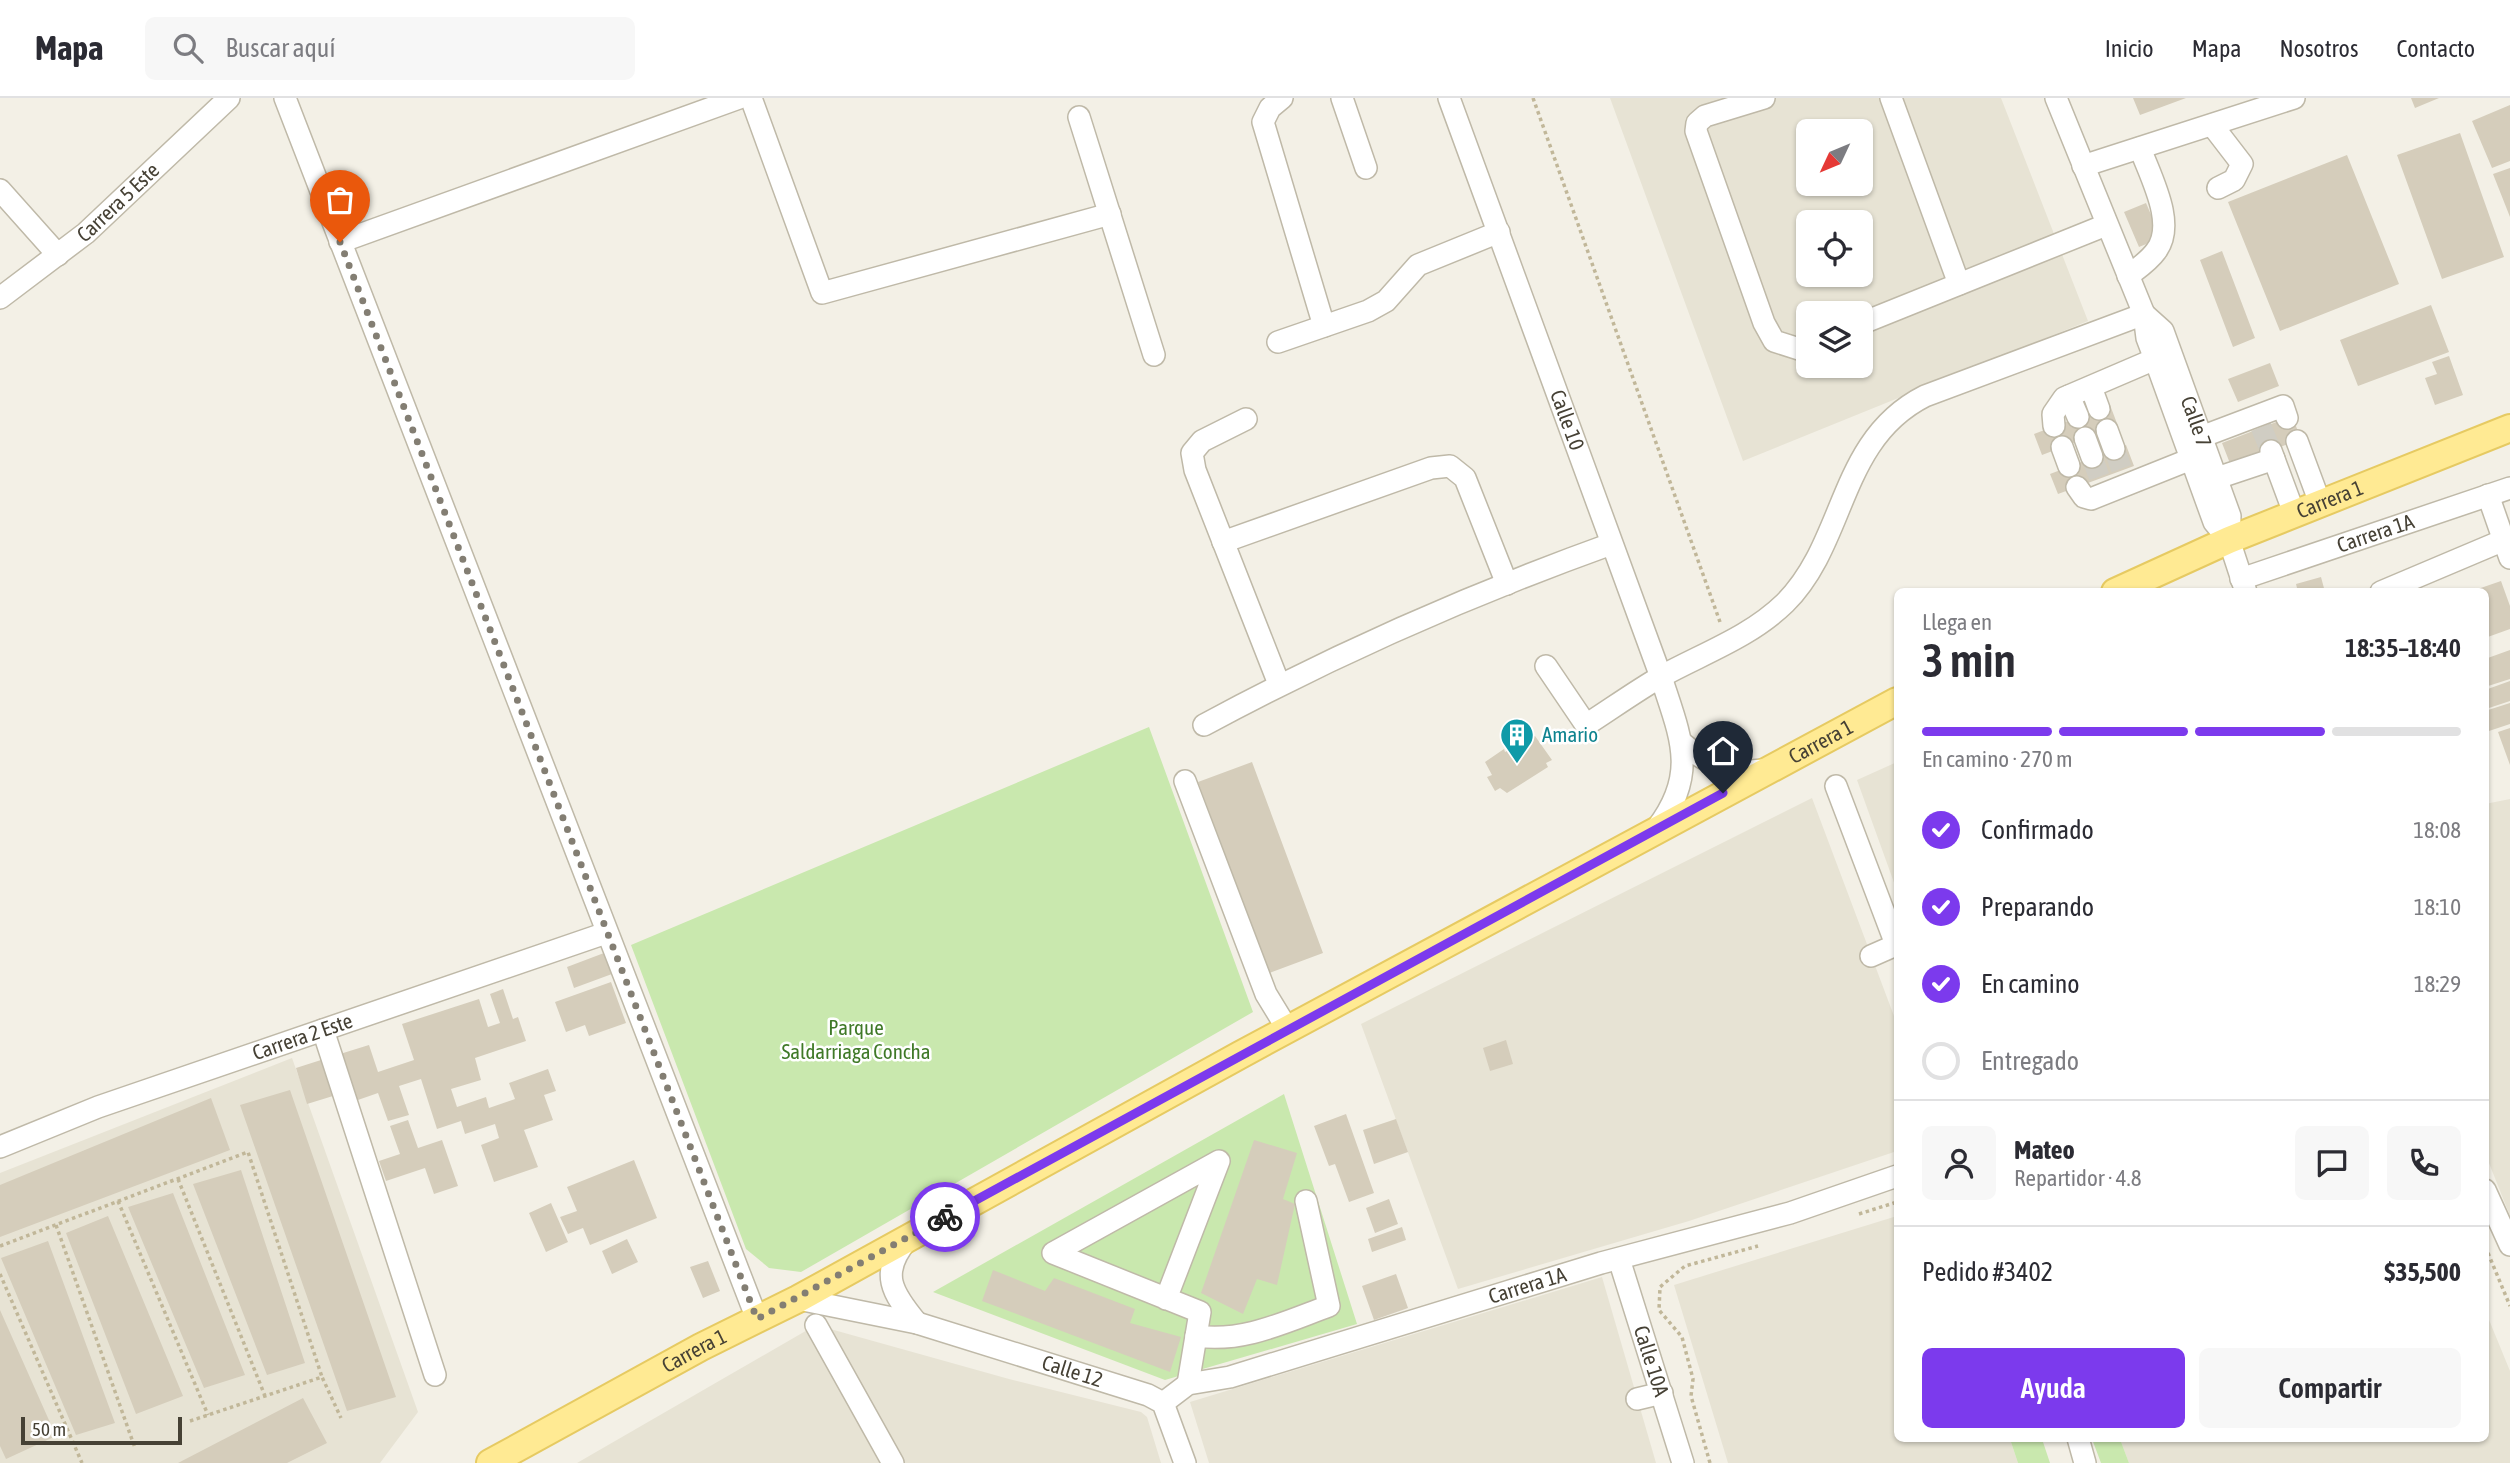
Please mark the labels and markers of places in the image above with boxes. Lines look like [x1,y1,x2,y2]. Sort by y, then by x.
pin [310,170,370,242]
building icon: Amario [1498,716,1536,765]
pin [1693,721,1753,793]
place label: Amario [1542,722,1598,746]

